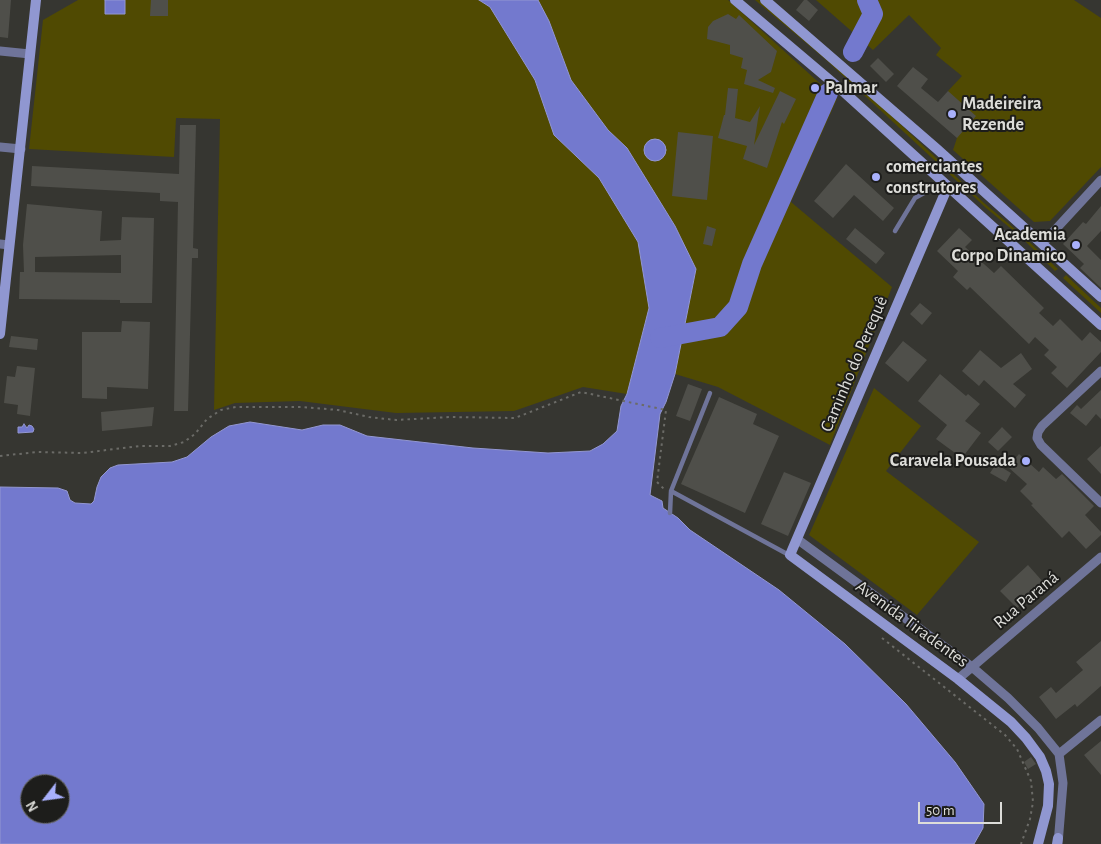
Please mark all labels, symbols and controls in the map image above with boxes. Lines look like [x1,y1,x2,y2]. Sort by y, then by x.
place label: Palmar [825,77,877,99]
marker: Palmar [809,82,821,94]
place label: Madeireira Rezende [962,93,1042,136]
marker: Madeireira Rezende [946,108,958,120]
place label: comerciantes construtores [886,156,982,198]
marker: comerciantes construtores [870,171,882,183]
place label: Academia Corpo Dinamico [951,224,1066,266]
marker: Academia Corpo Dinamico [1070,239,1082,251]
street label: Caminho do Perequê [816,293,892,435]
place label: Caravela Pousada [890,450,1016,472]
marker: Caravela Pousada [1020,455,1032,467]
street label: Rua Paraná [989,566,1063,634]
street label: Avenida Tiradentes [851,576,973,672]
north arrow [20,774,70,824]
scale bar [921,792,1005,824]
text: N [24,798,41,814]
text: 50 m [926,803,955,818]

